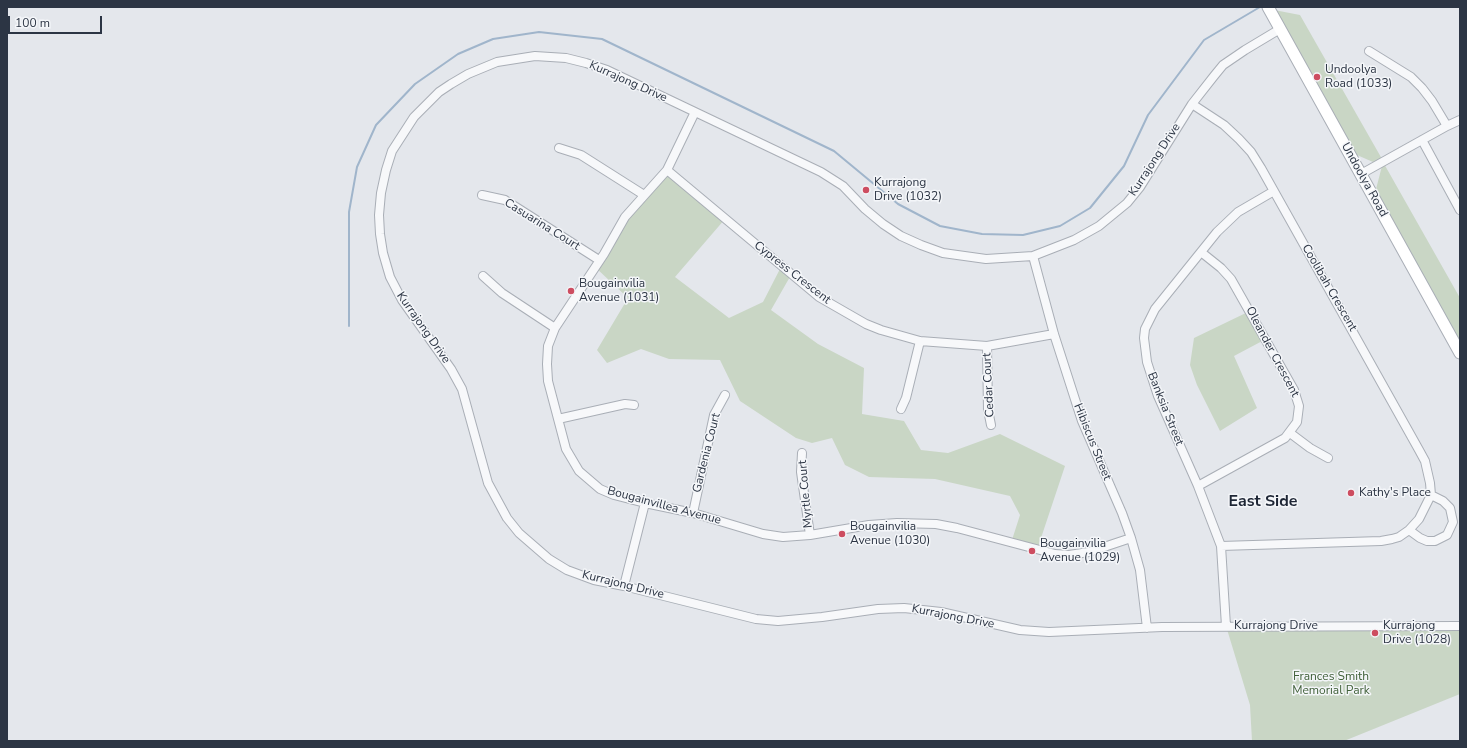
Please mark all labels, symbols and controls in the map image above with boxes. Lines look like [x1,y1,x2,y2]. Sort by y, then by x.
scale bar [10,8,104,34]
text: 100 m [15,15,50,31]
street label: Kurrajong Drive [587,58,669,106]
place label: Undoolya Road (1033) [1325,63,1392,91]
marker: Undoolya Road (1033) [1312,72,1322,82]
street label: Kurrajong Drive [1126,121,1184,199]
street label: Undoolya Road [1338,140,1390,220]
place label: Kurrajong Drive (1032) [874,176,942,204]
marker: Kurrajong Drive (1032) [861,185,871,195]
street label: Casuarina Court [502,196,582,254]
street label: Cypress Crescent [751,239,833,307]
street label: Coolibah Crescent [1298,242,1360,334]
place label: Bougainvilia Avenue (1031) [579,277,659,305]
marker: Bougainvilia Avenue (1031) [566,286,576,296]
street label: Kurrajong Drive [393,290,453,366]
street label: Oleander Crescent [1242,304,1302,400]
street label: Cedar Court [980,352,998,418]
street label: Banksia Street [1144,370,1186,448]
street label: Hibiscus Street [1070,402,1114,482]
street label: Gardenia Court [690,412,724,494]
street label: Myrtle Court [796,459,816,529]
street label: Bougainvillea Avenue [606,484,722,528]
place label: Kathy's Place [1359,486,1431,500]
marker: Kathy's Place [1346,488,1356,498]
district label: East Side [1229,492,1297,512]
place label: Bougainvilia Avenue (1030) [850,520,930,548]
marker: Bougainvilia Avenue (1030) [837,529,847,539]
place label: Bougainvilia Avenue (1029) [1040,537,1120,565]
marker: Bougainvilia Avenue (1029) [1027,546,1037,556]
street label: Kurrajong Drive [581,568,665,602]
street label: Kurrajong Drive [910,602,996,632]
street label: Kurrajong Drive [1234,619,1318,633]
place label: Kurrajong Drive (1028) [1383,619,1451,647]
marker: Kurrajong Drive (1028) [1370,628,1380,638]
park label: Frances Smith Memorial Park [1292,670,1370,698]

